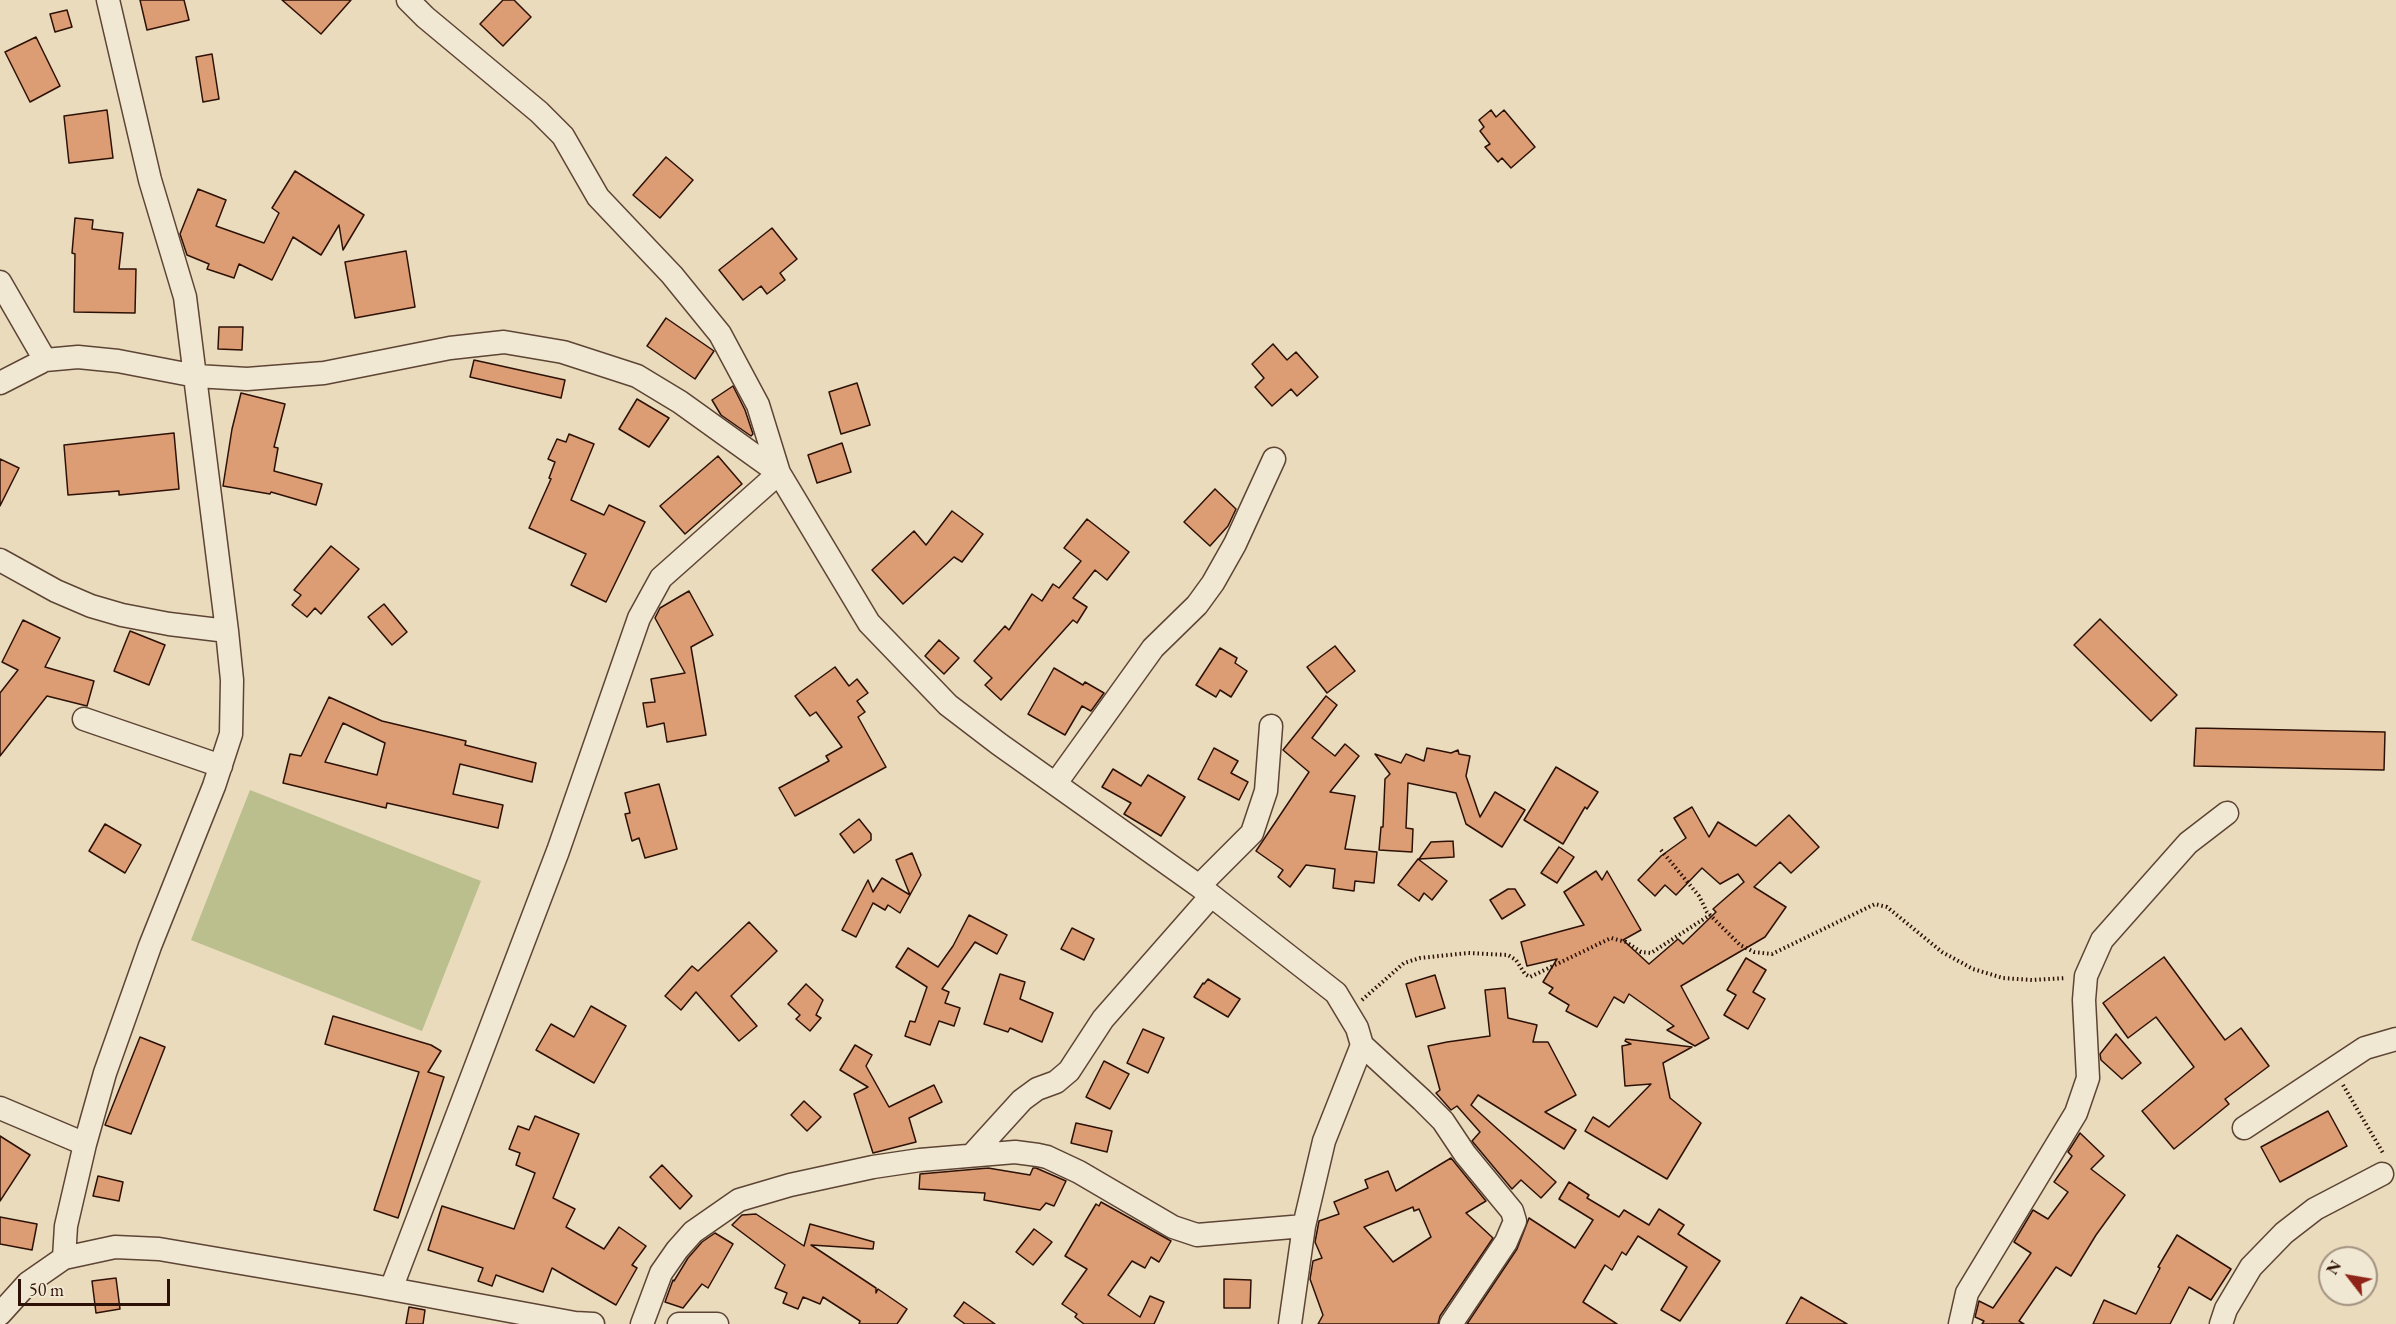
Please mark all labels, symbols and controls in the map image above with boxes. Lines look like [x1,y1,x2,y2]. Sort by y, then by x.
north arrow [2318,1246,2378,1306]
text: N [2322,1257,2346,1278]
scale bar [21,1267,172,1305]
text: 50 m [29,1278,64,1301]

